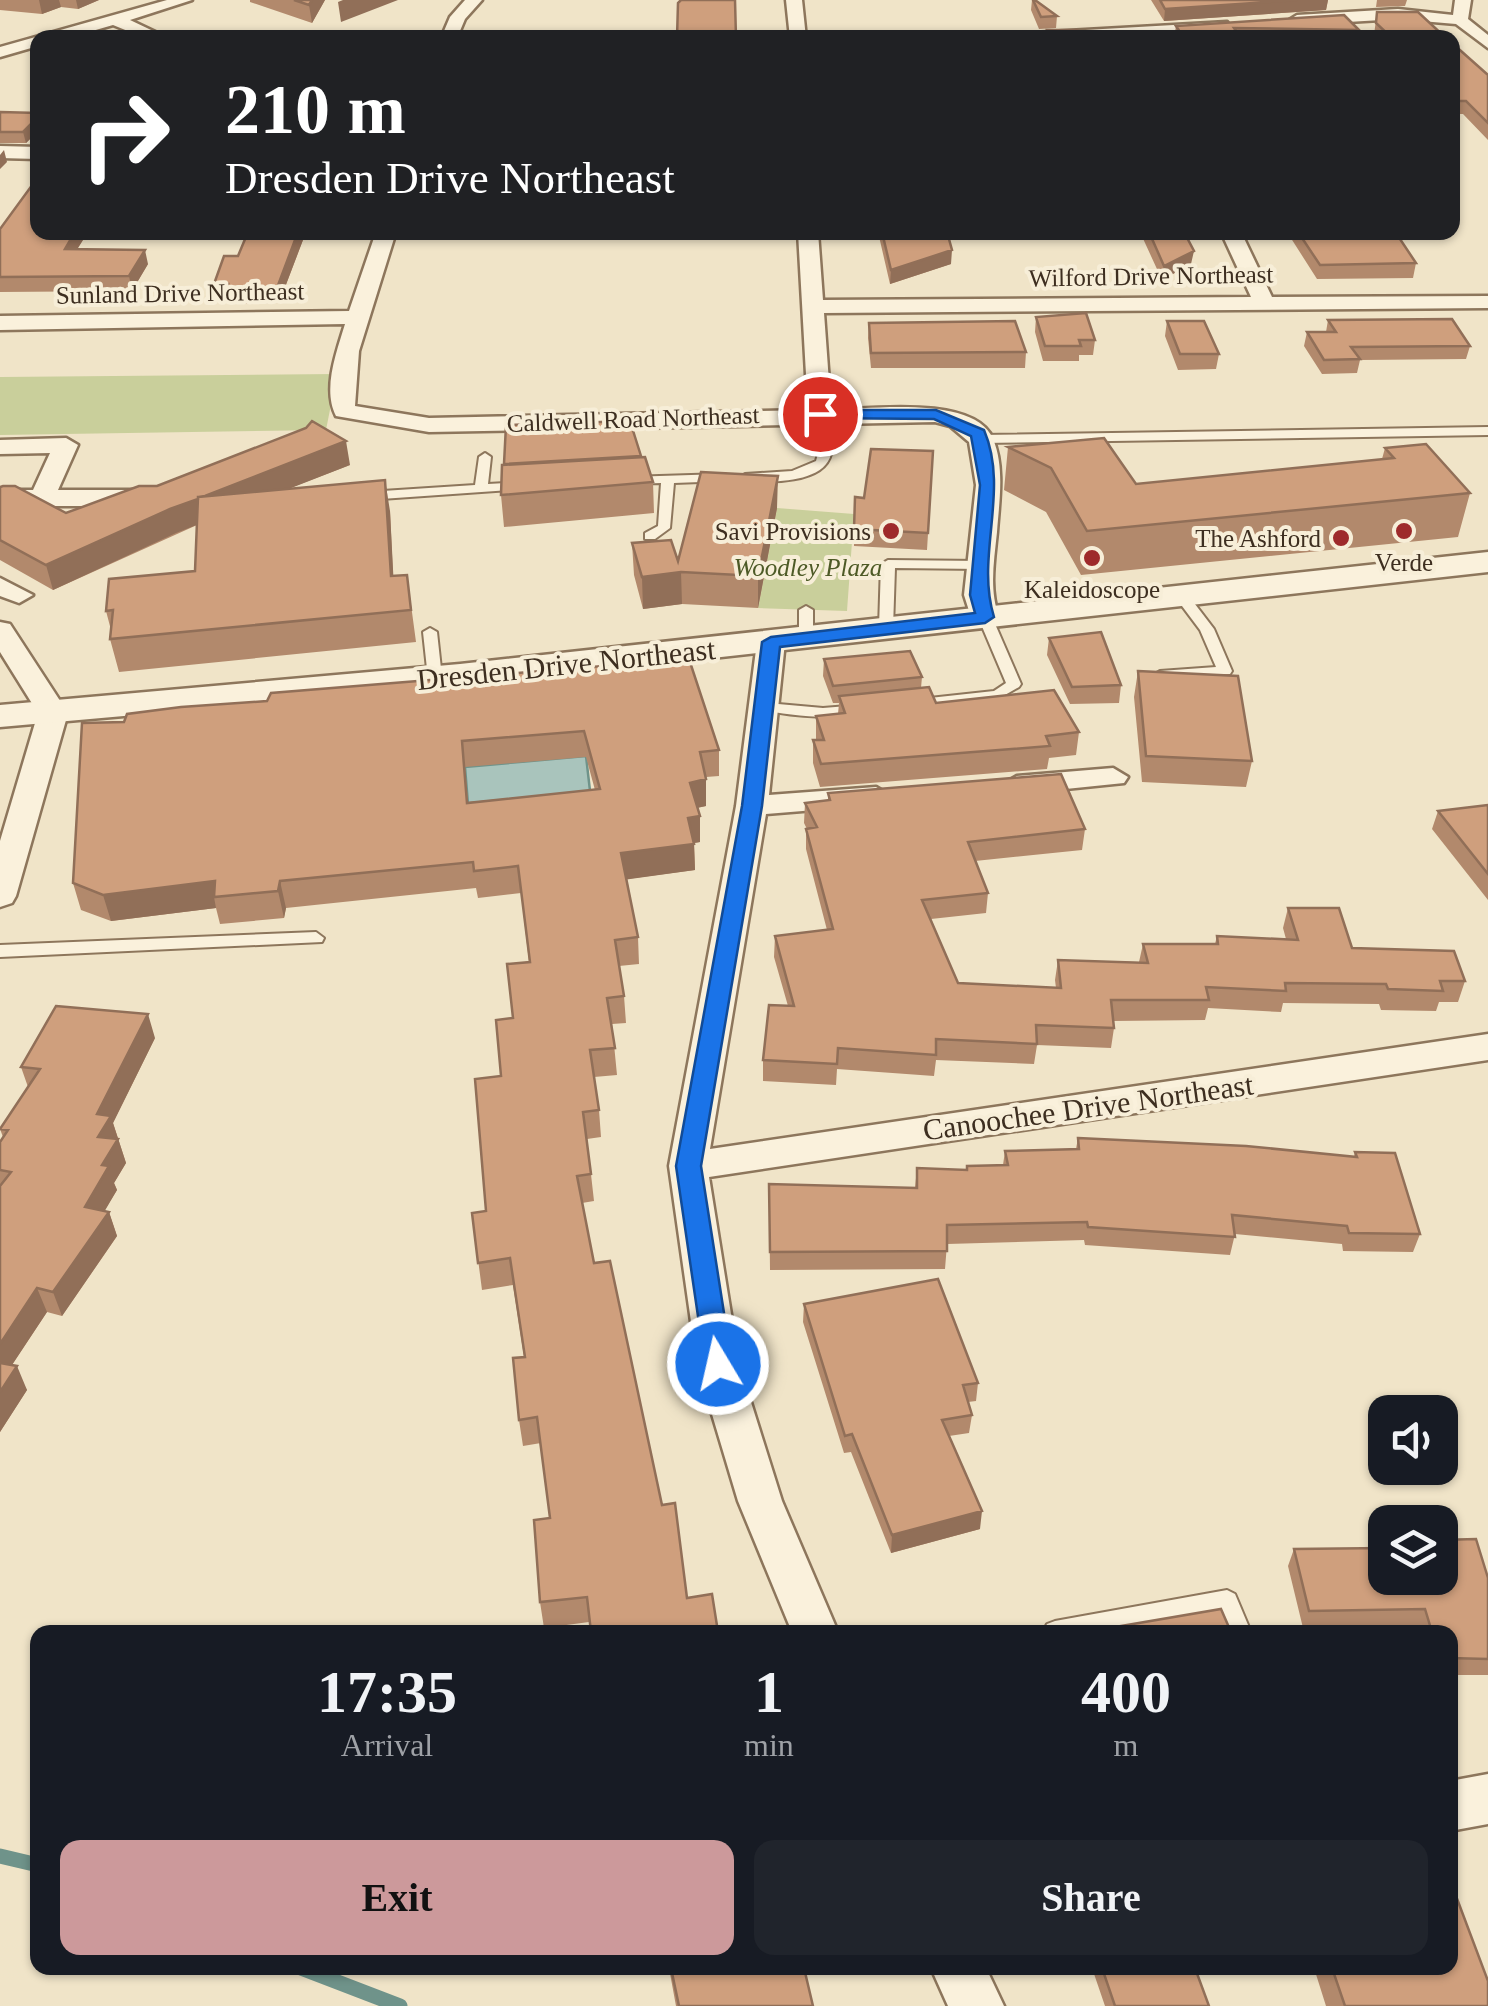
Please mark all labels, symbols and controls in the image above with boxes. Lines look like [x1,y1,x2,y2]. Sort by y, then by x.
icon: right [60,70,190,200]
text: 210 m [225,71,406,148]
text: Dresden Drive Northeast [225,153,675,203]
street label: Wilford Drive Northeast [1028,260,1274,292]
street label: Sunland Drive Northeast [56,277,305,309]
pin [778,372,863,457]
icon: arrive [793,387,848,442]
street label: Caldwell Road Northeast [506,401,760,437]
place label: Savi Provisions [715,518,871,545]
marker: Savi Provisions [880,520,902,542]
marker: Verde [1393,520,1415,542]
place label: The Ashford [1195,525,1321,552]
marker: The Ashford [1330,527,1352,549]
marker: Kaleidoscope [1081,547,1103,569]
place label: Verde [1375,549,1433,576]
park label: Woodley Plaza [734,554,882,581]
place label: Kaleidoscope [1024,576,1160,603]
street label: Dresden Drive Northeast [415,632,718,696]
street label: Canoochee Drive Northeast [921,1067,1256,1147]
position arrow [666,1312,770,1416]
map controls [1368,1395,1458,1595]
button: sound [1368,1395,1458,1485]
button: layers [1368,1505,1458,1595]
text: 17:35 [317,1659,457,1725]
text: 1 [754,1659,784,1725]
text: 400 [1081,1659,1171,1725]
text: Arrival [341,1727,433,1763]
text: min [744,1727,794,1763]
text: m [1113,1727,1138,1763]
button: Exit [60,1840,734,1955]
button: Share [754,1840,1428,1955]

